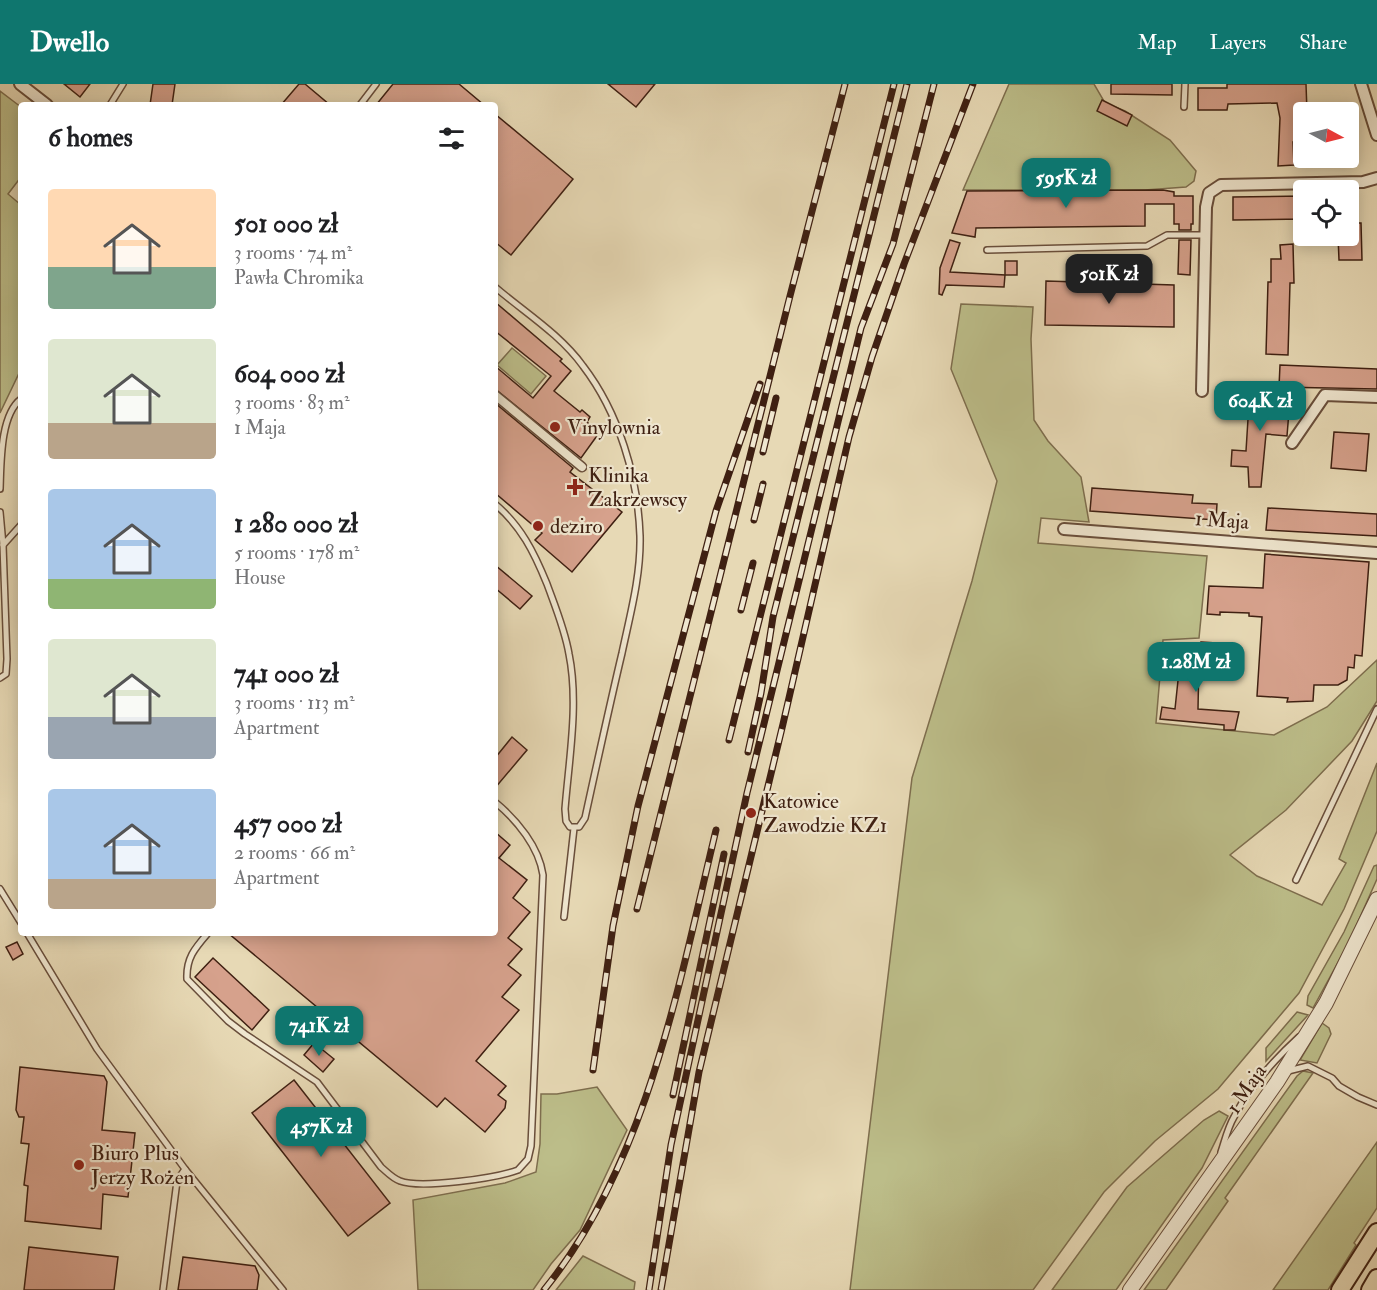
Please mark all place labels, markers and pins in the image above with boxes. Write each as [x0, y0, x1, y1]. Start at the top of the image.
pin: 595K zł [1011, 158, 1121, 209]
pin: 501K zł [1054, 254, 1164, 305]
pin: 604K zł [1205, 381, 1315, 432]
place label: Vinylownia [567, 414, 661, 441]
marker: Vinylownia [548, 420, 562, 434]
place label: Klinika Zakrzewscy [588, 462, 688, 513]
marker: Klinika Zakrzewscy [566, 478, 584, 496]
place label: deziro [550, 513, 603, 540]
marker: deziro [531, 519, 545, 533]
pin: 1.28M zł [1134, 642, 1258, 693]
place label: Katowice Zawodzie KZ1 [763, 788, 887, 839]
marker: Katowice Zawodzie KZ1 [744, 806, 758, 820]
pin: 741K zł [264, 1006, 374, 1057]
pin: 457K zł [266, 1107, 376, 1158]
place label: Biuro Plus Jerzy Rożen [90, 1140, 194, 1191]
marker: Biuro Plus Jerzy Rożen [72, 1158, 86, 1172]

